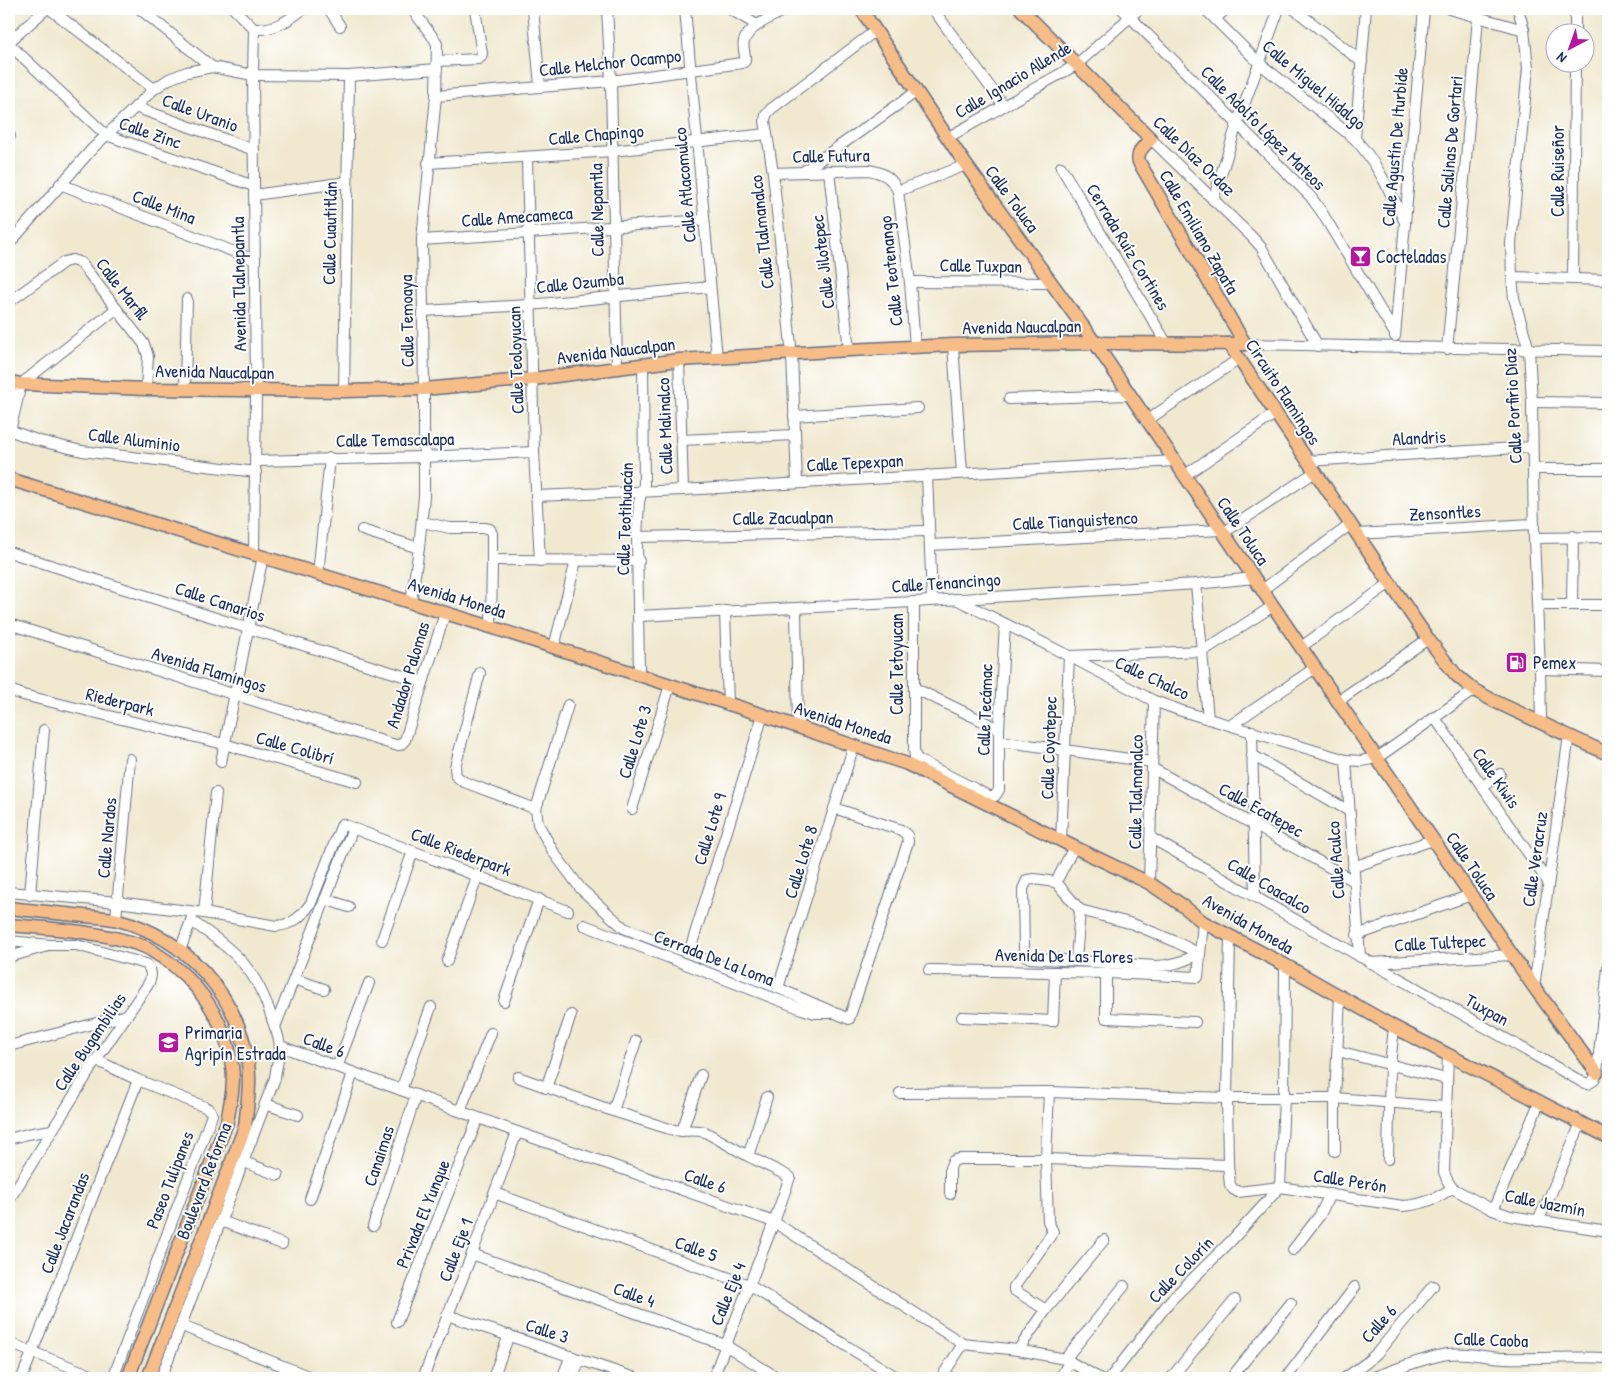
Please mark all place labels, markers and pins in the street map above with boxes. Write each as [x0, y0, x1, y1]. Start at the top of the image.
place label: Cocteladas [1376, 244, 1446, 269]
bar icon: Cocteladas [1348, 245, 1372, 269]
place label: Pemex [1533, 650, 1576, 675]
fuel station icon: Pemex [1505, 651, 1529, 675]
place label: Primaria Agripín Estrada [185, 1020, 286, 1066]
school or university icon: Primaria Agripín Estrada [157, 1031, 181, 1055]

